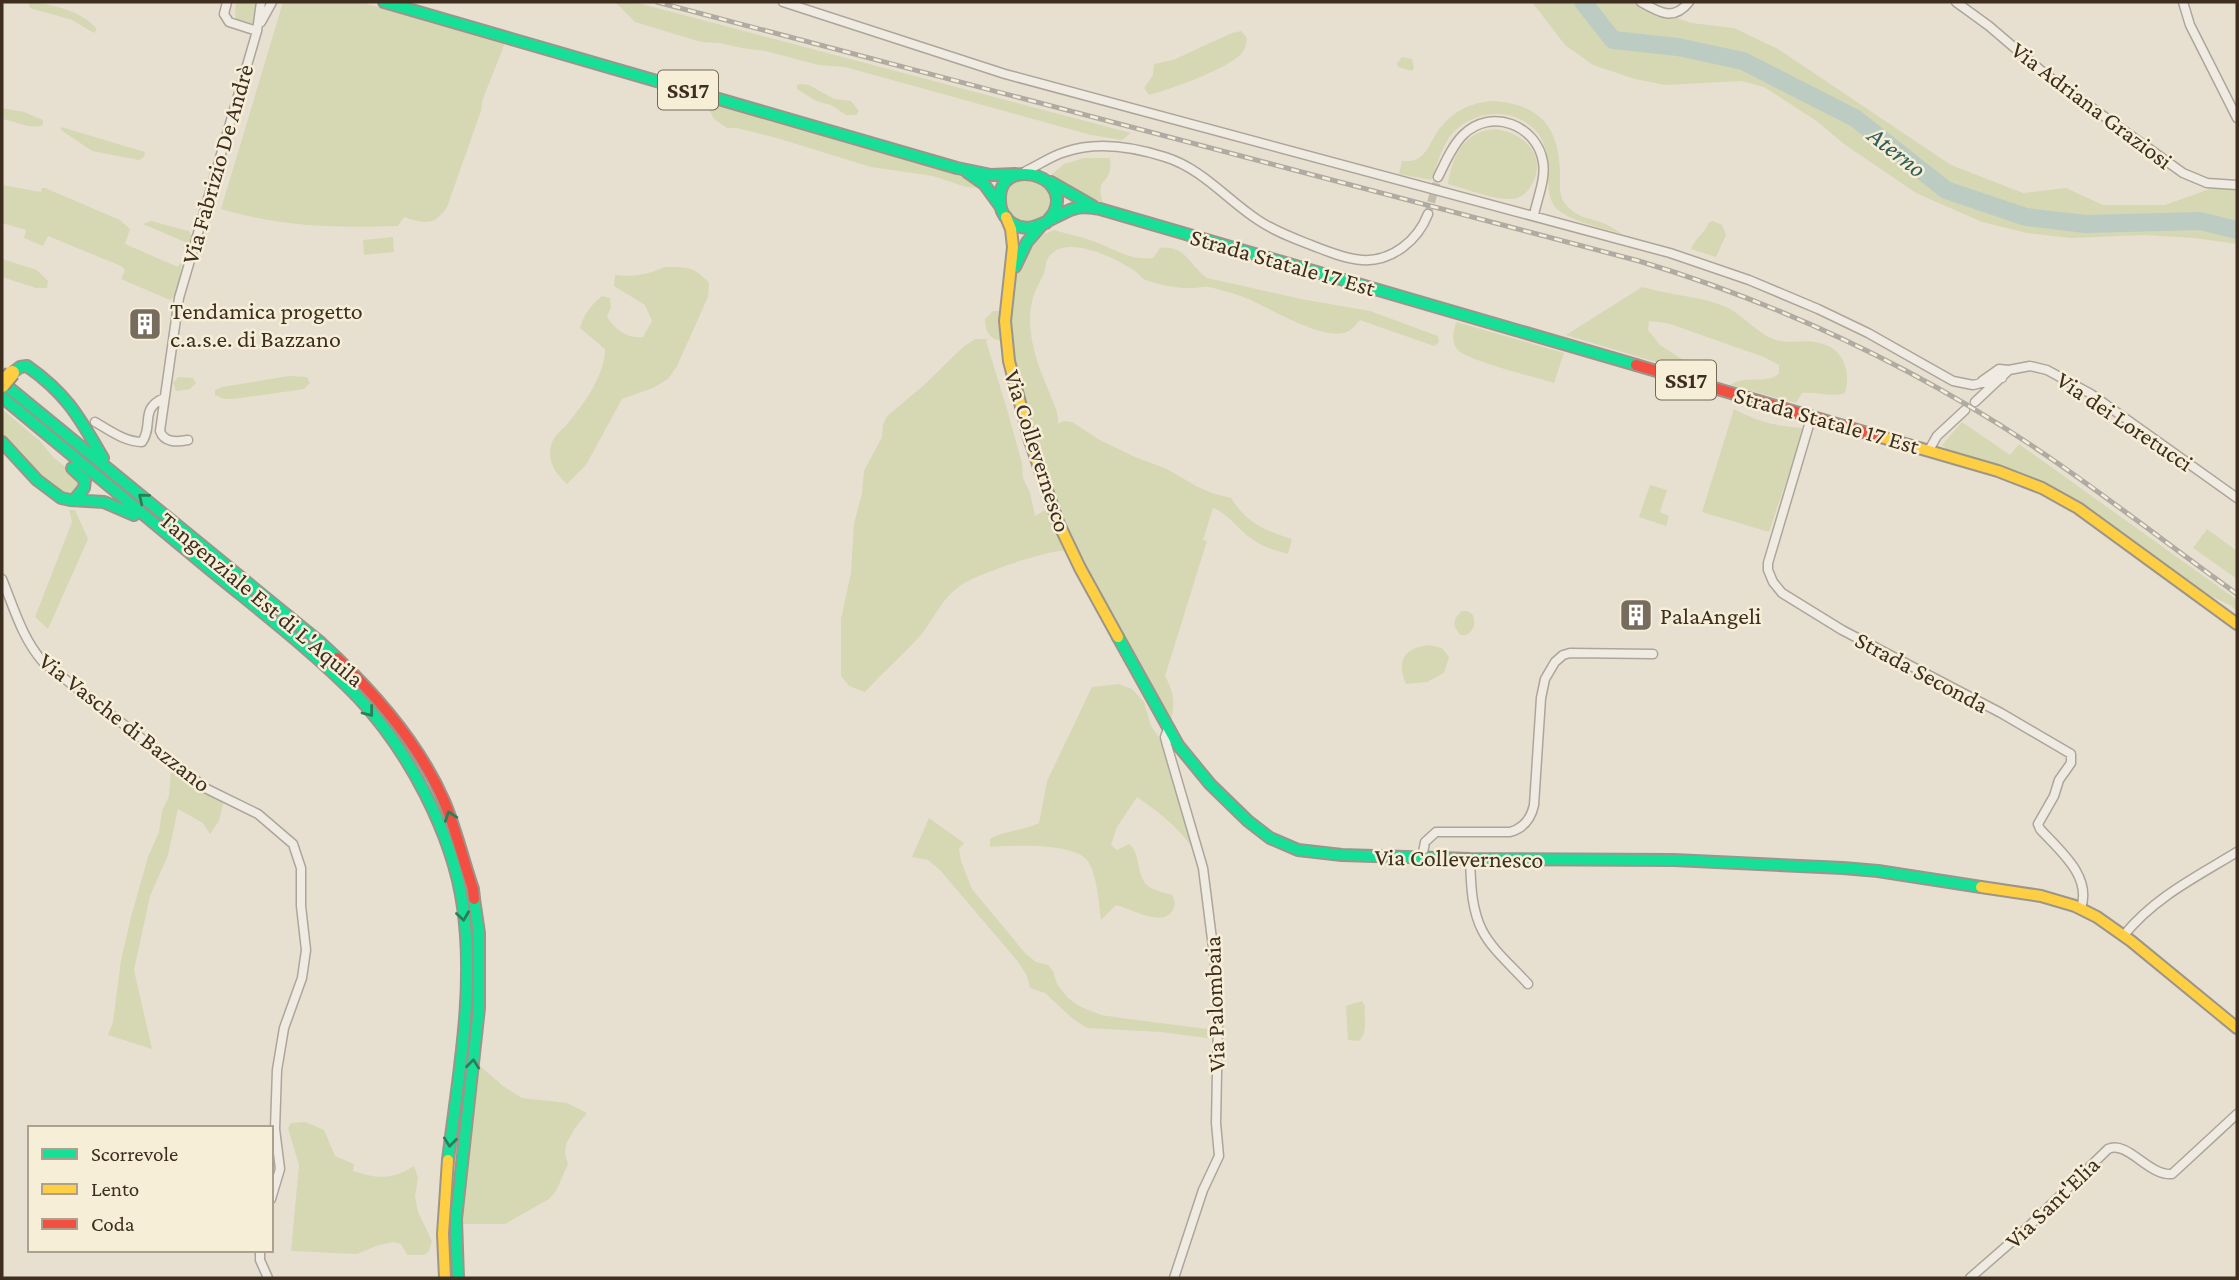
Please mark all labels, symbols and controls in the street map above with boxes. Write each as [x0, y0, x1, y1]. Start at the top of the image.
street label: Via Adriana Graziosi [2006, 36, 2178, 174]
street label: Via Fabrizio De Andrè [176, 61, 258, 267]
road number: SS17 [658, 71, 718, 110]
water label: Aterno [1861, 119, 1932, 184]
street label: Strada Statale 17 Est [1187, 223, 1380, 302]
place label: Tendamica progetto c.a.s.e. di Bazzano [170, 297, 363, 352]
building icon: Tendamica progetto c.a.s.e. di Bazzano [126, 305, 164, 343]
road number: SS17 [1656, 360, 1716, 400]
street label: Via dei Loretucci [2052, 366, 2198, 476]
street label: Via Collevernesco [999, 367, 1077, 535]
street label: Strada Statale 17 Est [1731, 381, 1924, 460]
one-way arrow [138, 494, 151, 506]
street label: Tangenziale Est di L'Aquila [154, 506, 370, 692]
building icon: PalaAngeli [1617, 596, 1655, 634]
place label: PalaAngeli [1660, 602, 1761, 629]
street label: Strada Seconda [1851, 626, 1993, 718]
street label: Via Vasche di Bazzano [34, 647, 216, 797]
one-way arrow [361, 704, 374, 717]
one-way arrow [444, 811, 458, 823]
street label: Via Collevernesco [1374, 843, 1544, 873]
one-way arrow [456, 910, 471, 922]
street label: Via Palombaia [1198, 935, 1230, 1073]
one-way arrow [465, 1058, 480, 1069]
legend [28, 1126, 273, 1252]
one-way arrow [443, 1136, 458, 1148]
text: Scorrevole [91, 1142, 178, 1166]
street label: Via Sant'Elia [1999, 1150, 2105, 1254]
text: Lento [91, 1177, 139, 1201]
text: Coda [91, 1212, 135, 1236]

